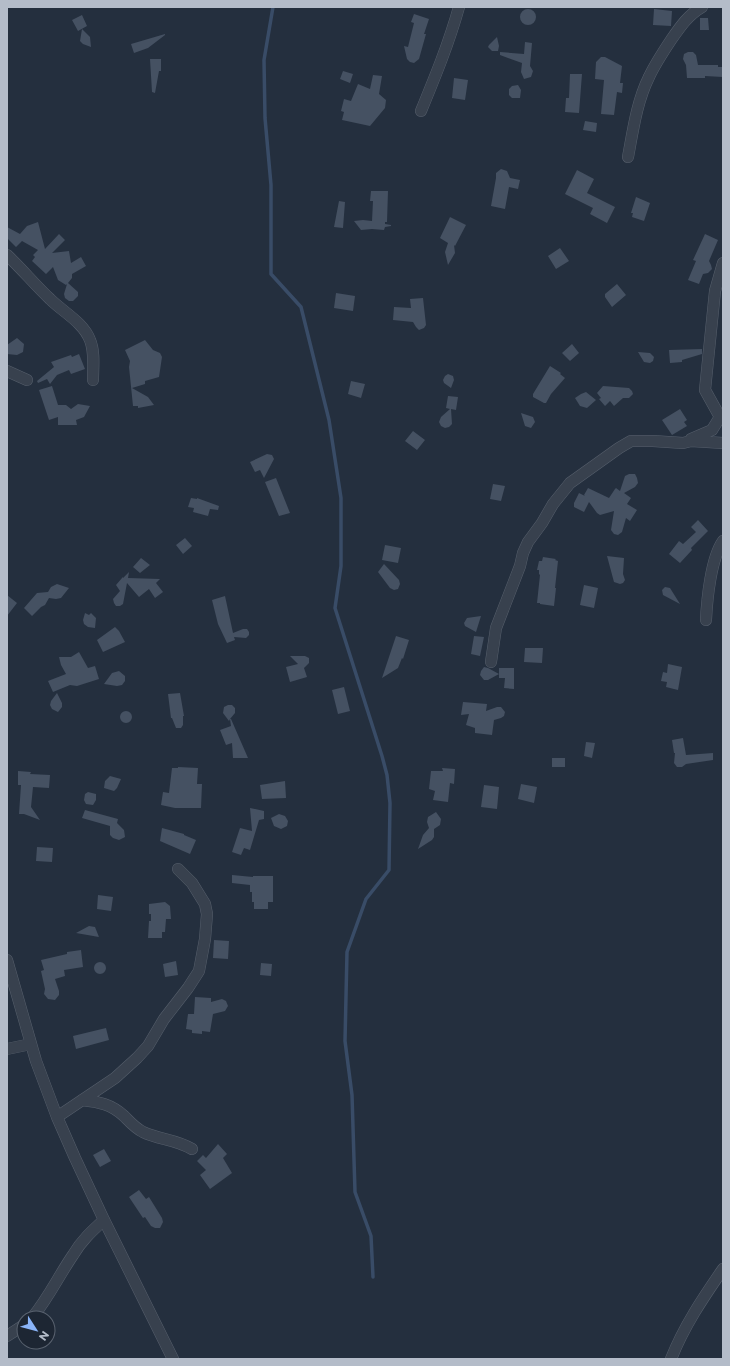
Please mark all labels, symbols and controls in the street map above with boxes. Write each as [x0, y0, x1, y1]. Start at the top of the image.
north arrow [16, 1310, 56, 1350]
text: N [36, 1328, 52, 1344]

